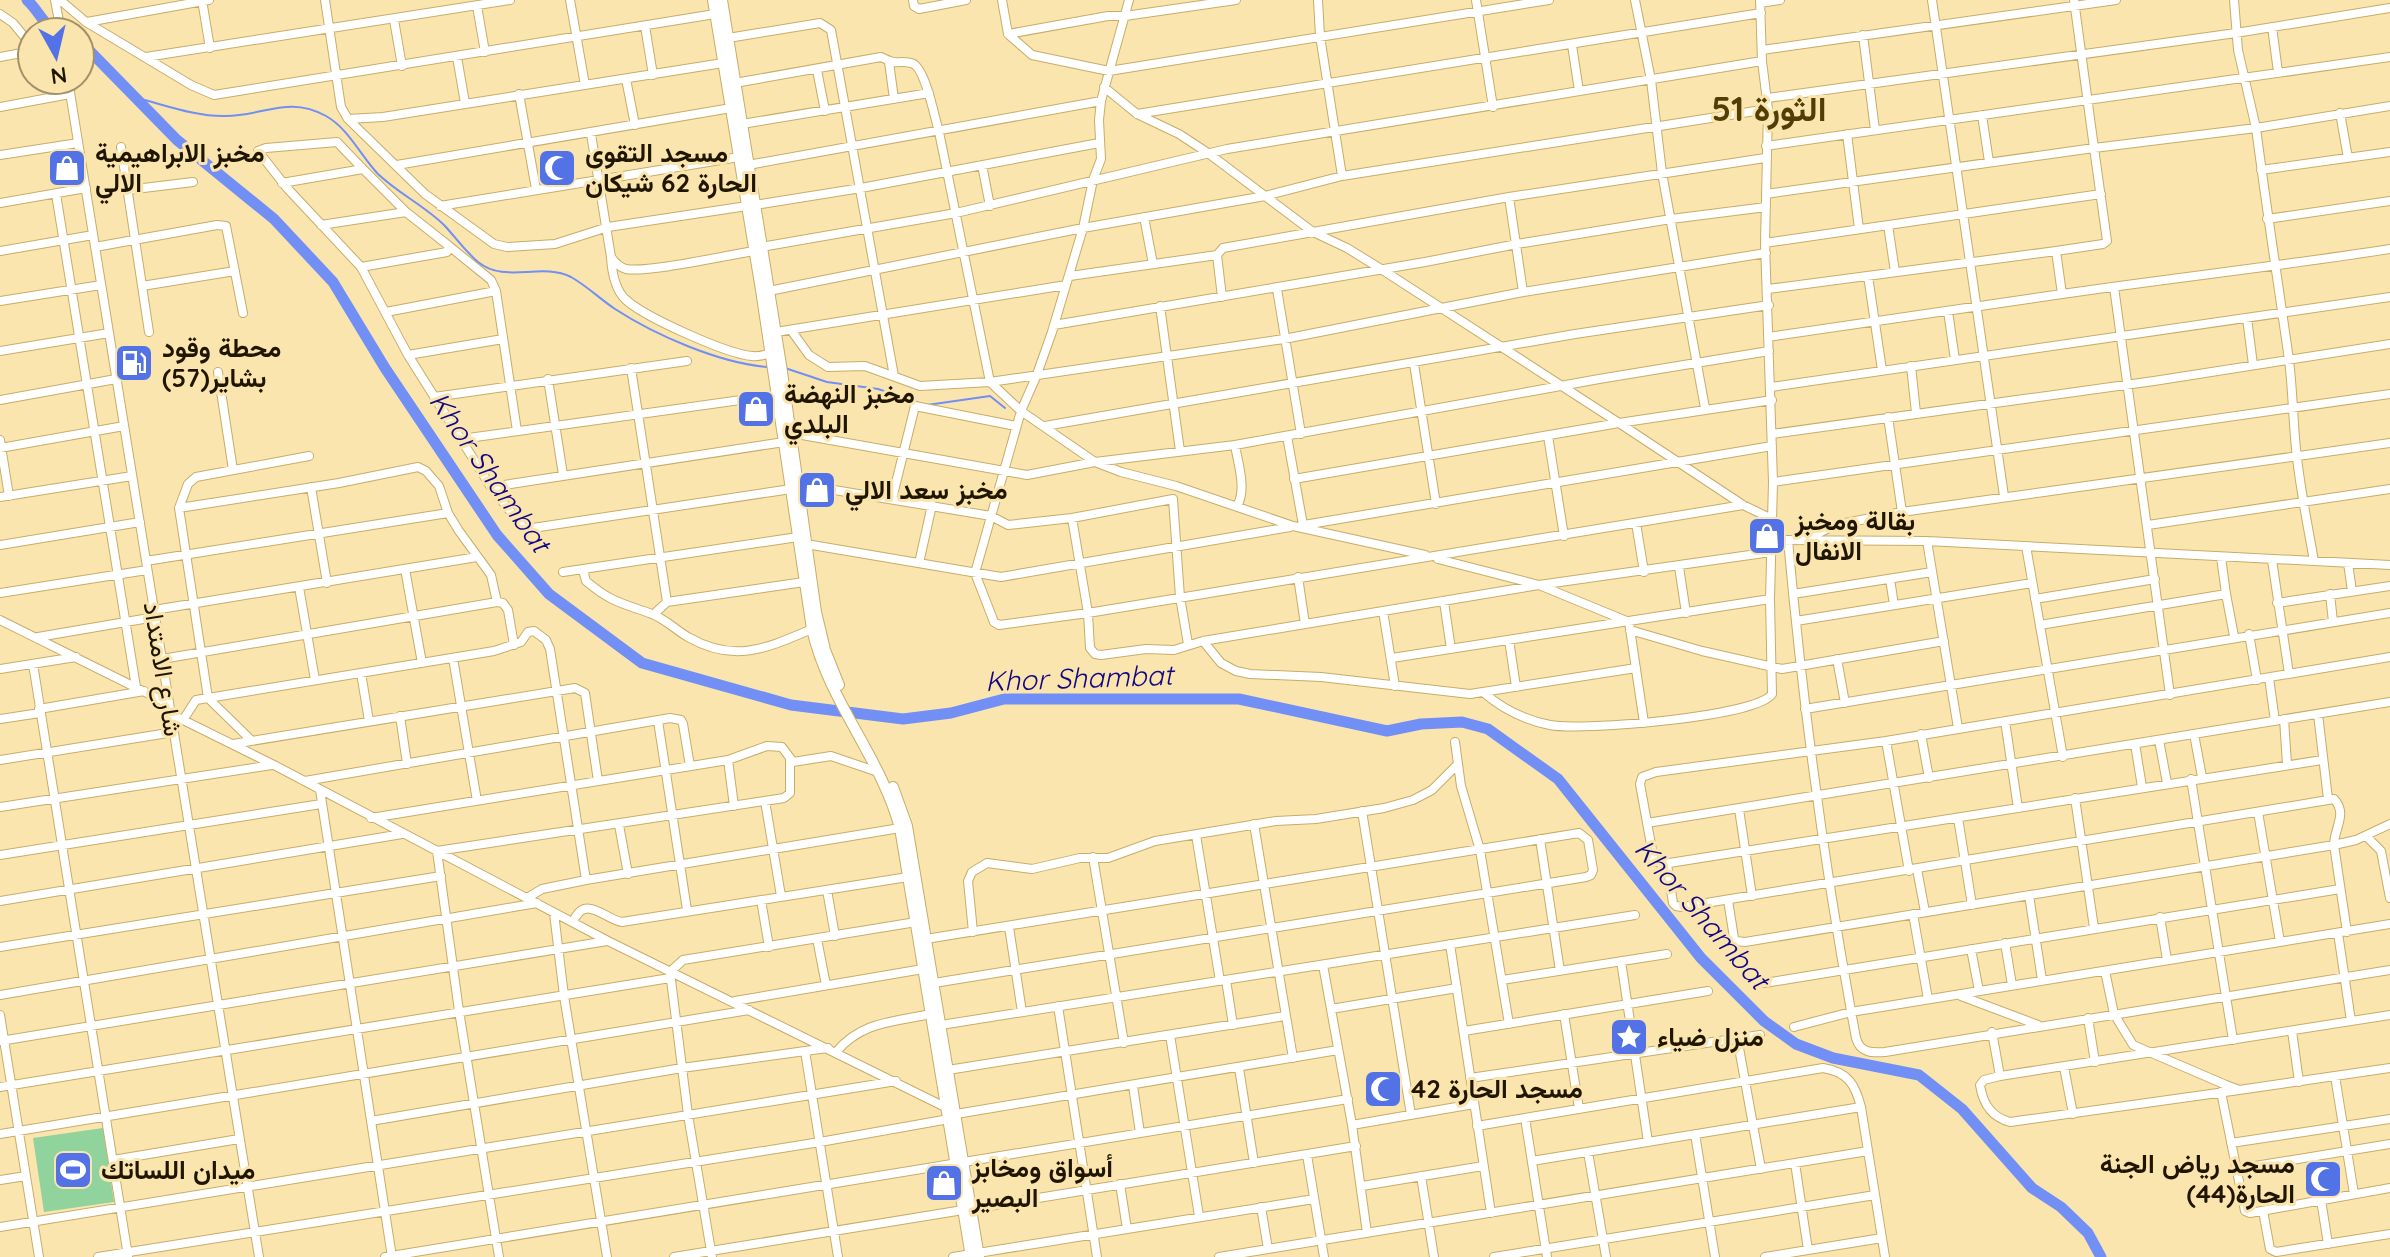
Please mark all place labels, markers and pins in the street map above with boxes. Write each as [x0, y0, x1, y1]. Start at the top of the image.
place label: مخبز الابراهيمية الالي [95, 136, 265, 205]
place label: مسجد التقوى الحارة 62 شيكان [585, 136, 757, 199]
shop icon: مخبز الابراهيمية الالي [46, 147, 88, 189]
mosque icon: مسجد التقوى الحارة 62 شيكان [536, 147, 578, 189]
place label: محطة وقود بشاير(57) [162, 331, 281, 394]
fuel station icon: محطة وقود بشاير(57) [113, 342, 155, 384]
place label: مخبز النهضة البلدي [784, 377, 915, 446]
shop icon: مخبز النهضة البلدي [735, 388, 777, 430]
shop icon: مخبز سعد الالي [796, 469, 838, 511]
place label: مخبز سعد الالي [845, 473, 1008, 512]
place label: بقالة ومخبز الانفال [1794, 504, 1915, 567]
shop icon: بقالة ومخبز الانفال [1746, 515, 1788, 557]
place icon: منزل ضياء [1608, 1016, 1650, 1058]
place label: منزل ضياء [1657, 1020, 1764, 1053]
mosque icon: مسجد الحارة 42 [1362, 1068, 1404, 1110]
place label: مسجد الحارة 42 [1411, 1072, 1583, 1105]
place label: مسجد رياض الجنة الحارة(44) [2100, 1147, 2295, 1210]
sports icon: ميدان اللساتك [52, 1149, 94, 1191]
place label: أسواق ومخابز البصير [971, 1151, 1113, 1214]
place label: ميدان اللساتك [101, 1153, 255, 1186]
mosque icon: مسجد رياض الجنة الحارة(44) [2302, 1158, 2344, 1200]
shop icon: أسواق ومخابز البصير [923, 1162, 965, 1204]

